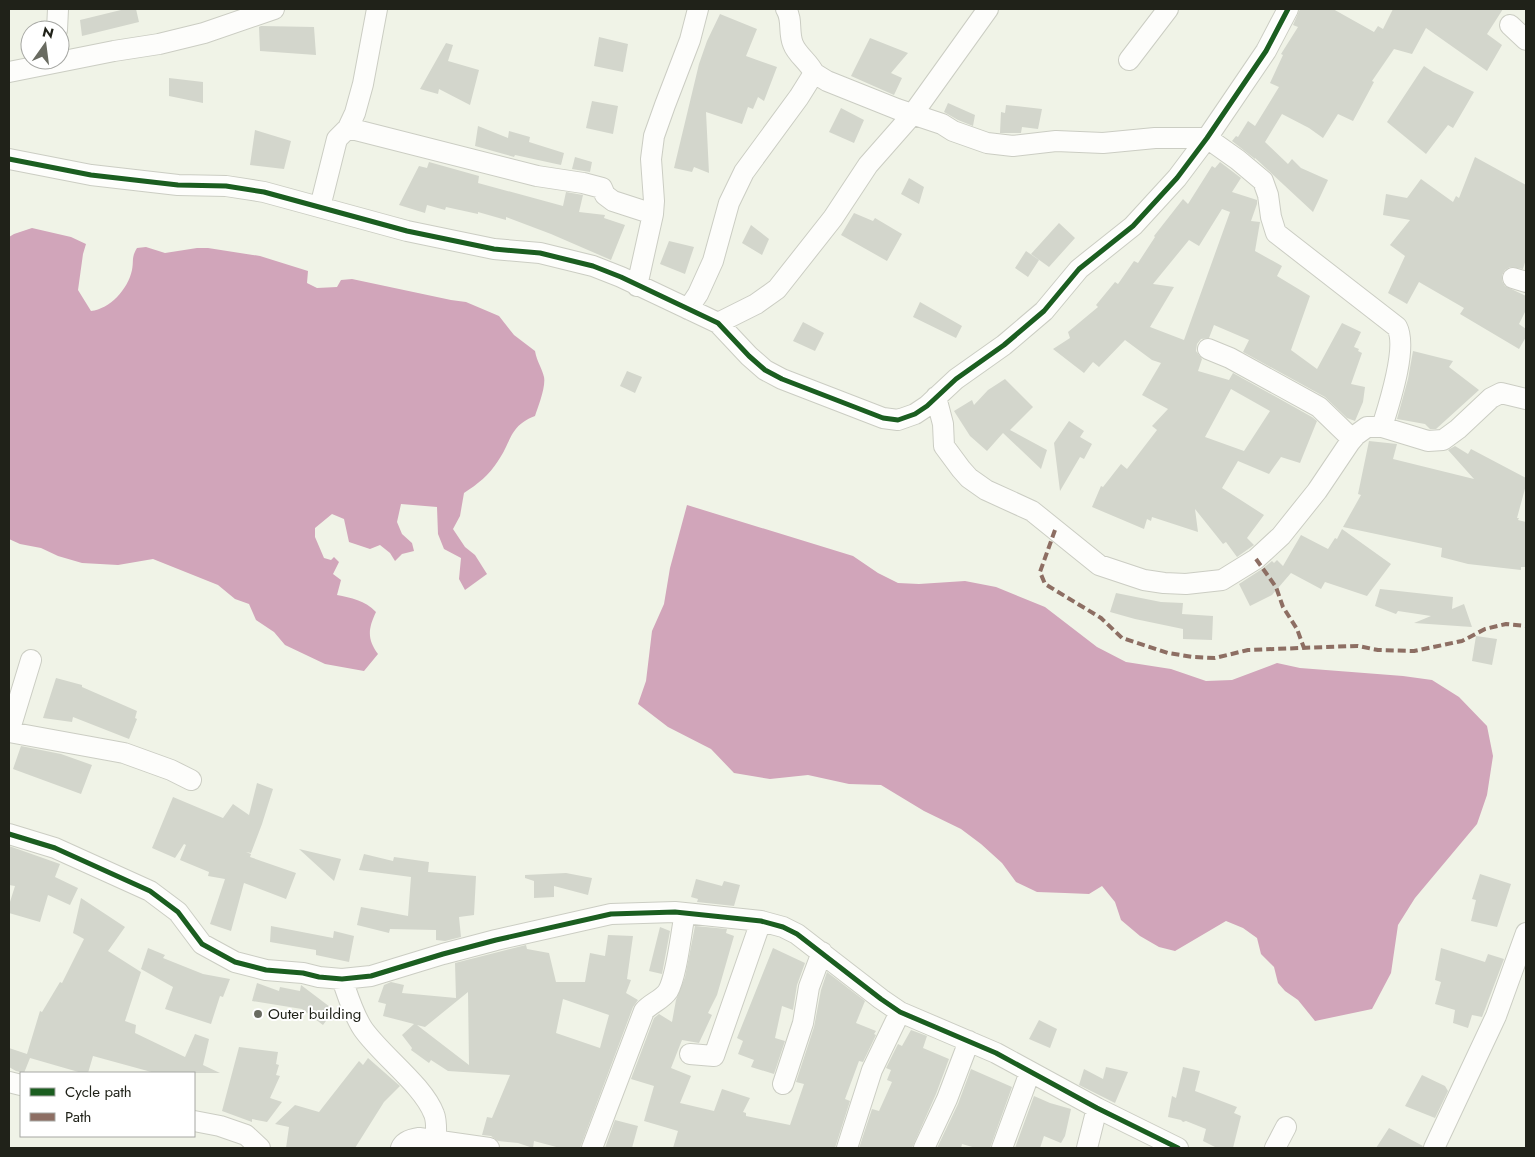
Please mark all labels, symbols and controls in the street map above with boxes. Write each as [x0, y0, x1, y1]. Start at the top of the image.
north arrow [20, 20, 70, 70]
text: N [40, 21, 56, 43]
place label: Outer building [268, 1003, 361, 1025]
marker: Outer building [252, 1008, 264, 1020]
legend [20, 1072, 195, 1137]
text: Cycle path [65, 1081, 132, 1103]
text: Path [65, 1106, 91, 1128]

